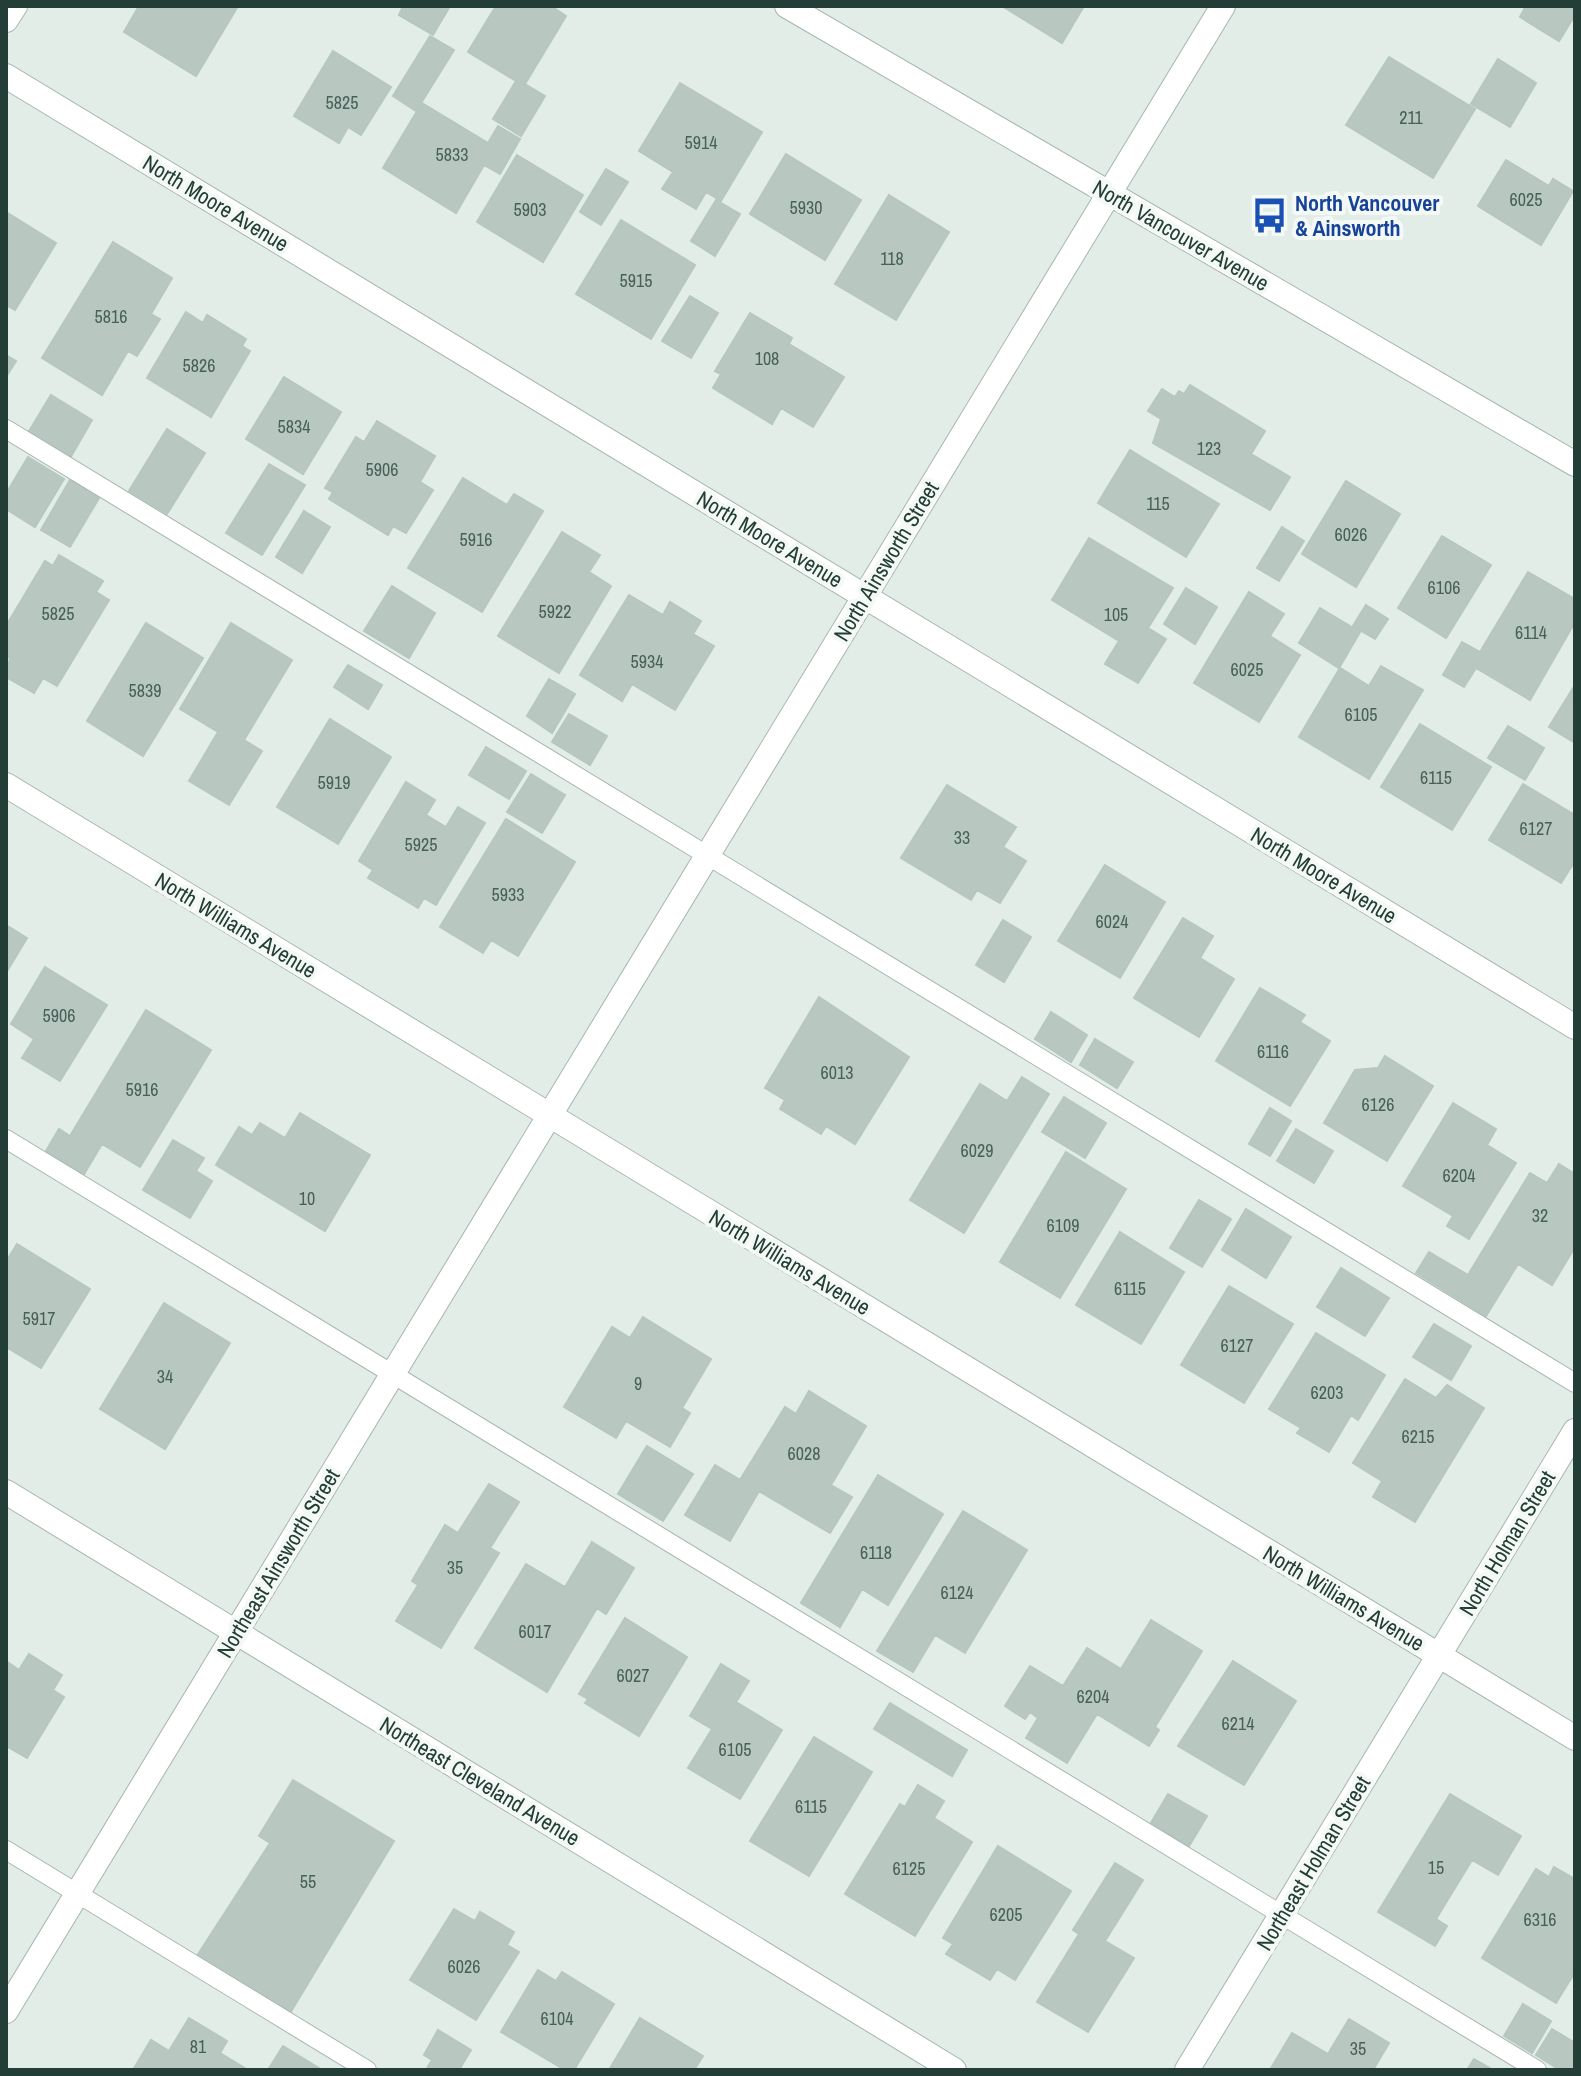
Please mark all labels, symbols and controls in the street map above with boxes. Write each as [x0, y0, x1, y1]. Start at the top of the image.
house number: 5825 [326, 90, 358, 115]
house number: 211 [1399, 105, 1424, 130]
house number: 5914 [685, 130, 717, 155]
house number: 5833 [436, 142, 468, 167]
street label: North Moore Avenue [137, 148, 295, 258]
street label: North Vancouver Avenue [1087, 172, 1275, 298]
house number: 6025 [1510, 187, 1542, 212]
place label: North Vancouver & Ainsworth [1295, 188, 1439, 243]
house number: 5930 [790, 195, 822, 220]
house number: 5903 [514, 197, 546, 222]
bus stop icon: North Vancouver & Ainsworth [1250, 197, 1288, 235]
house number: 118 [880, 246, 904, 271]
house number: 5915 [620, 268, 652, 293]
house number: 5816 [95, 304, 127, 329]
house number: 108 [755, 346, 779, 371]
house number: 5826 [183, 353, 215, 378]
house number: 5834 [278, 414, 310, 439]
house number: 123 [1197, 436, 1221, 461]
house number: 5906 [366, 457, 398, 482]
street label: North Ainsworth Street [826, 475, 946, 647]
street label: North Moore Avenue [691, 484, 849, 594]
house number: 115 [1146, 491, 1170, 516]
house number: 6026 [1335, 522, 1367, 547]
house number: 5916 [460, 527, 492, 552]
house number: 6106 [1428, 575, 1460, 600]
house number: 5922 [539, 599, 571, 624]
house number: 5825 [42, 601, 74, 626]
house number: 105 [1104, 602, 1128, 627]
house number: 6114 [1515, 620, 1547, 645]
house number: 5934 [631, 649, 663, 674]
house number: 6025 [1231, 657, 1263, 682]
house number: 5839 [129, 678, 161, 703]
house number: 6105 [1345, 702, 1377, 727]
house number: 6115 [1420, 765, 1452, 790]
house number: 5919 [318, 770, 350, 795]
house number: 6127 [1520, 816, 1552, 841]
street label: North Moore Avenue [1245, 820, 1403, 930]
house number: 33 [954, 825, 970, 850]
house number: 5925 [405, 832, 437, 857]
street label: North Williams Avenue [150, 865, 322, 985]
house number: 5933 [492, 882, 524, 907]
house number: 6024 [1096, 909, 1128, 934]
house number: 5906 [43, 1003, 75, 1028]
house number: 6116 [1257, 1039, 1289, 1064]
house number: 6013 [821, 1060, 853, 1085]
house number: 5916 [126, 1077, 158, 1102]
house number: 6126 [1362, 1092, 1394, 1117]
house number: 6029 [961, 1138, 993, 1163]
house number: 6204 [1443, 1163, 1475, 1188]
house number: 10 [299, 1186, 315, 1211]
street label: North Williams Avenue [704, 1202, 876, 1322]
house number: 32 [1532, 1203, 1548, 1228]
house number: 6109 [1047, 1213, 1079, 1238]
house number: 6115 [1114, 1276, 1146, 1301]
house number: 5917 [23, 1306, 55, 1331]
house number: 6127 [1221, 1333, 1253, 1358]
house number: 34 [157, 1364, 173, 1389]
house number: 9 [634, 1371, 642, 1396]
house number: 6203 [1311, 1380, 1343, 1405]
house number: 6215 [1402, 1424, 1434, 1449]
house number: 6028 [788, 1441, 820, 1466]
street label: Northeast Ainsworth Street [210, 1463, 346, 1663]
street label: North Holman Street [1452, 1465, 1562, 1621]
street label: North Williams Avenue [1258, 1538, 1430, 1658]
house number: 6118 [860, 1540, 892, 1565]
house number: 35 [447, 1555, 463, 1580]
house number: 6124 [941, 1580, 973, 1605]
house number: 6017 [519, 1619, 551, 1644]
house number: 6027 [617, 1663, 649, 1688]
house number: 6204 [1077, 1684, 1109, 1709]
street label: Northeast Cleveland Avenue [374, 1709, 586, 1853]
house number: 6214 [1222, 1711, 1254, 1736]
house number: 6105 [719, 1737, 751, 1762]
street label: Northeast Holman Street [1249, 1770, 1377, 1956]
house number: 6115 [795, 1794, 827, 1819]
house number: 15 [1428, 1855, 1444, 1880]
house number: 6125 [893, 1856, 925, 1881]
house number: 55 [300, 1869, 316, 1894]
house number: 6205 [990, 1902, 1022, 1927]
house number: 6316 [1524, 1907, 1556, 1932]
house number: 6026 [448, 1954, 480, 1979]
house number: 6104 [541, 2006, 573, 2031]
house number: 81 [190, 2034, 207, 2059]
house number: 35 [1350, 2036, 1366, 2061]

